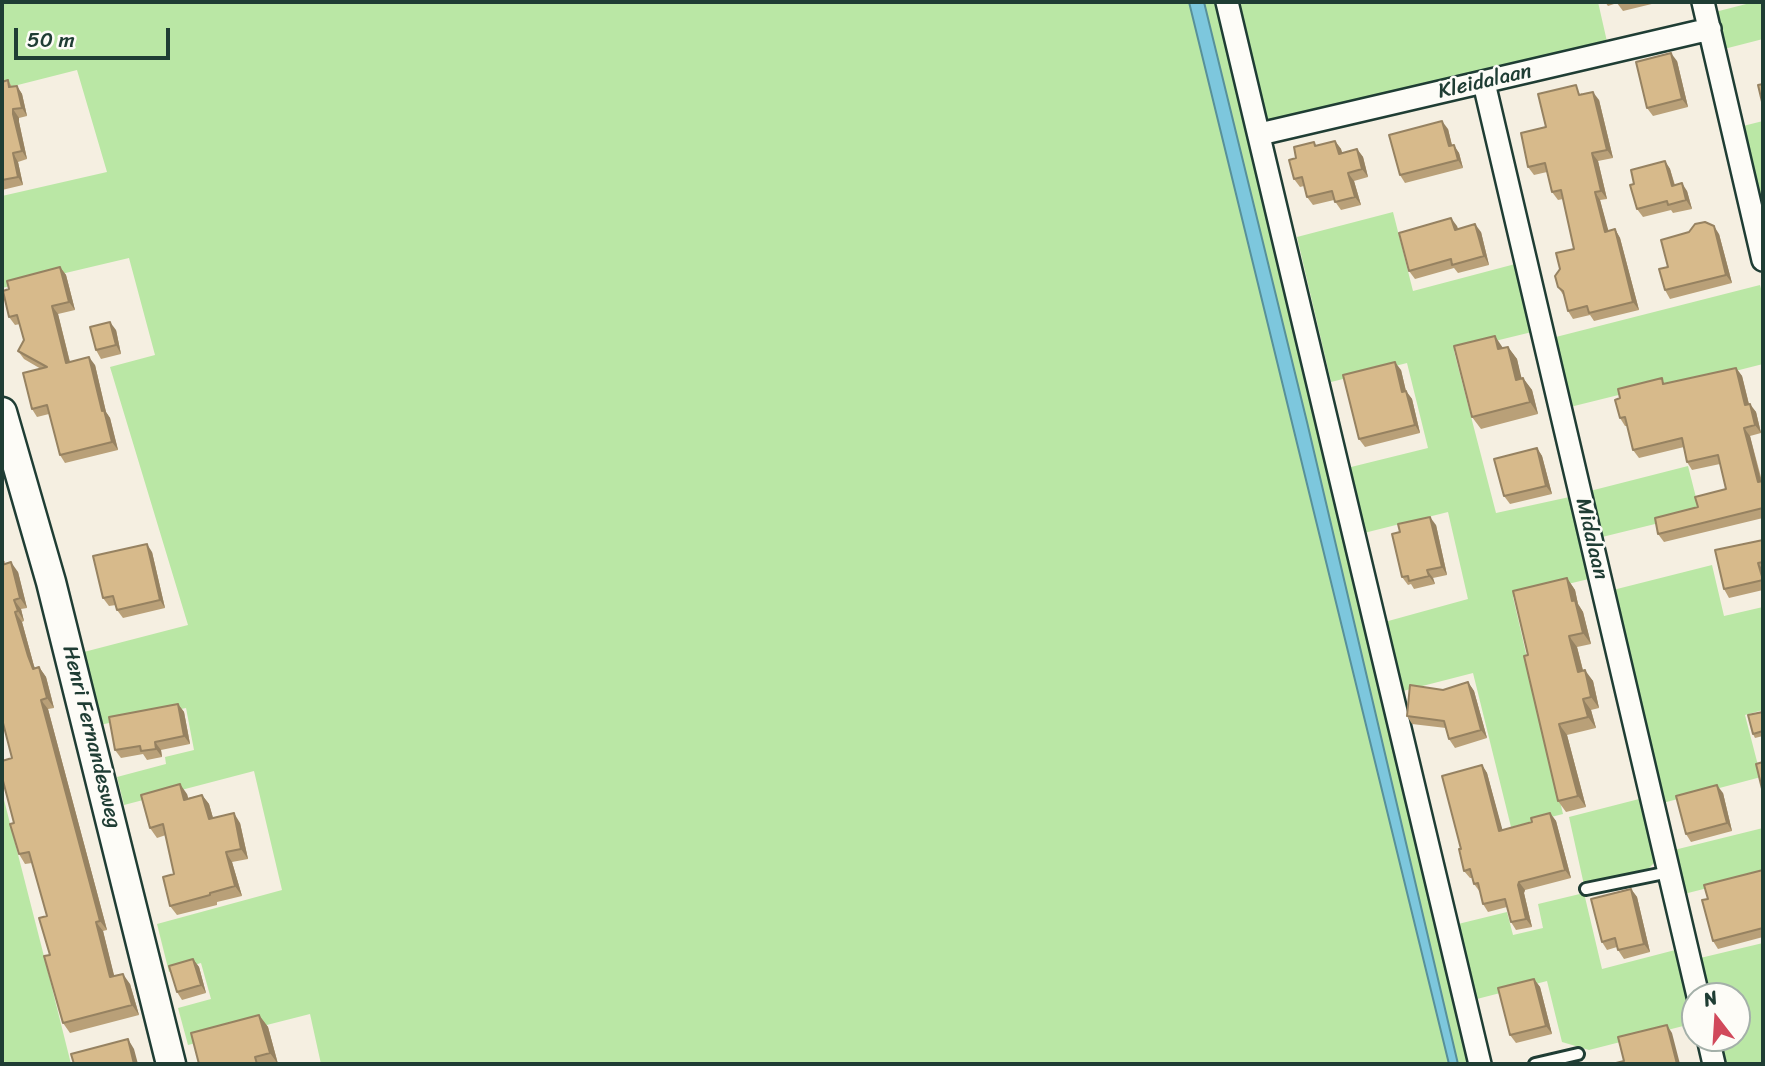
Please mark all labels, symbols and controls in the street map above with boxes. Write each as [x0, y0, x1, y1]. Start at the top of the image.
scale bar [18, 14, 173, 58]
text: 50 m [27, 21, 75, 59]
street label: Kleidalaan [1436, 59, 1534, 105]
street label: Midalaan [1569, 496, 1613, 582]
street label: Henri Fernandesweg [56, 643, 126, 831]
text: N [1699, 981, 1721, 1016]
north arrow [1681, 982, 1751, 1052]

